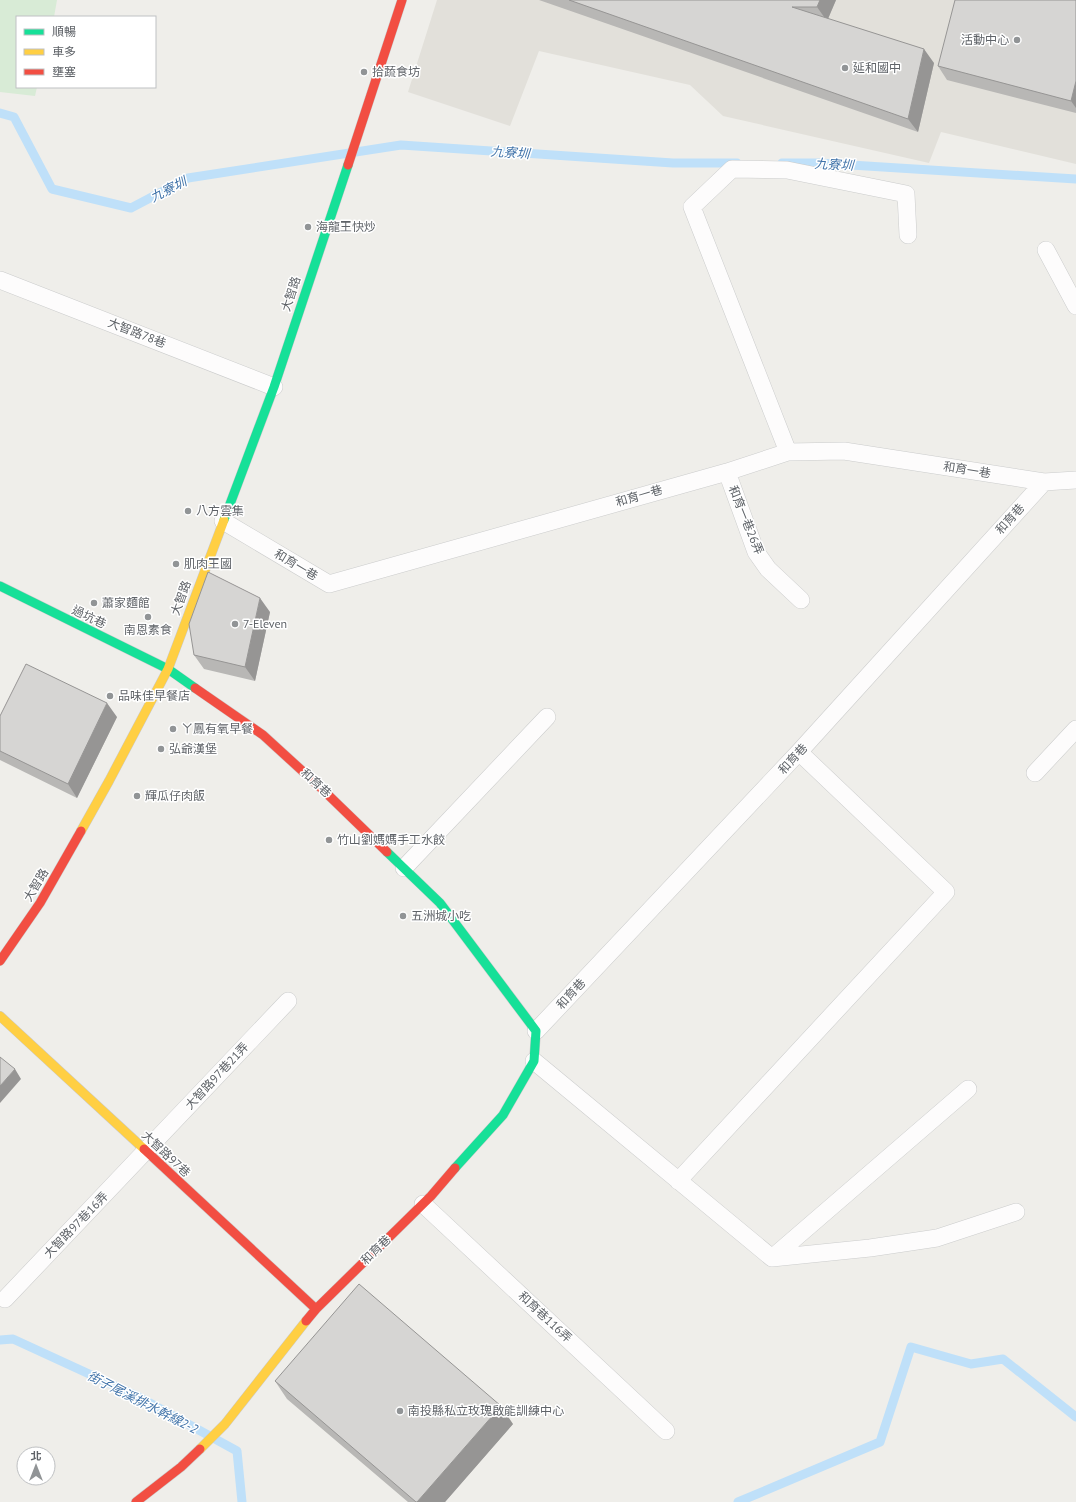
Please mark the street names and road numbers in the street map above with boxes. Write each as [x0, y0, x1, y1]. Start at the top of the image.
street label: 大智路 [278, 274, 303, 313]
street label: 大智路78巷 [106, 315, 168, 350]
street label: 和育一巷 [942, 458, 992, 481]
street label: 和育一巷 [614, 482, 664, 509]
street label: 和育一巷26弄 [726, 483, 767, 557]
street label: 和育巷 [992, 500, 1027, 537]
street label: 和育一巷 [272, 546, 321, 583]
street label: 大智路 [167, 578, 194, 617]
street label: 過坑巷 [70, 602, 109, 631]
street label: 和育巷 [775, 740, 810, 777]
street label: 和育巷 [298, 765, 335, 800]
street label: 大智路 [20, 865, 51, 904]
street label: 和育巷 [553, 975, 588, 1012]
street label: 大智路97巷21弄 [182, 1039, 252, 1112]
street label: 大智路97巷 [139, 1127, 194, 1180]
street label: 大智路97巷16弄 [40, 1188, 111, 1261]
street label: 和育巷 [357, 1232, 394, 1268]
street label: 和育巷116弄 [515, 1288, 575, 1345]

